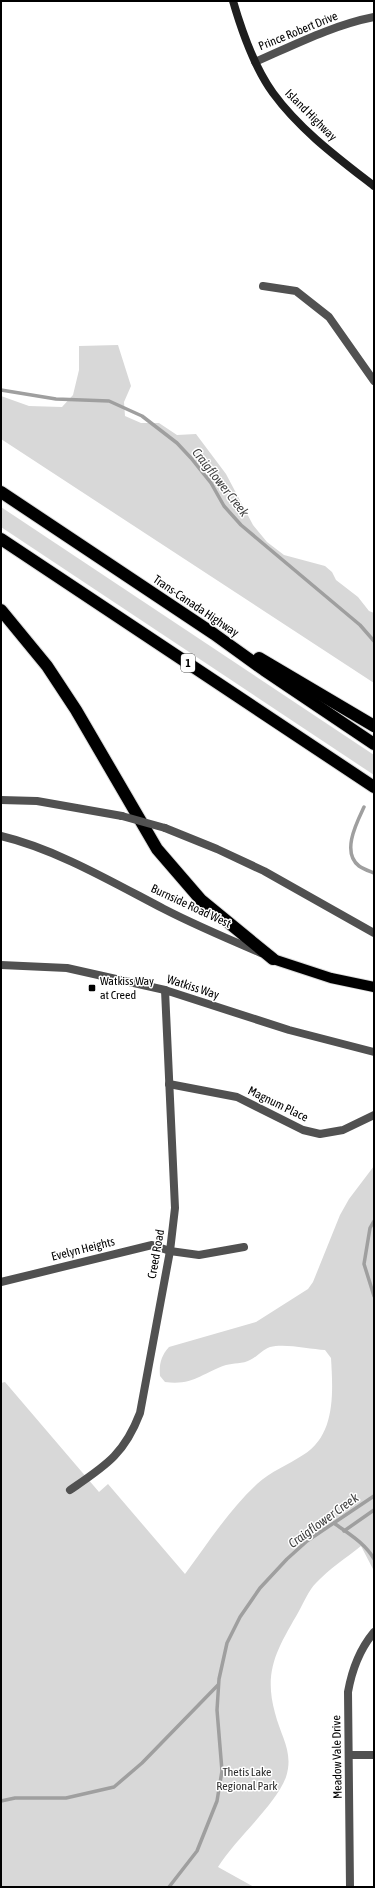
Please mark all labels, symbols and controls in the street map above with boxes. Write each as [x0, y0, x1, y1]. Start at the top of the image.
street label: Prince Robert Drive [256, 9, 340, 53]
street label: Island Highway [282, 86, 340, 144]
water label: Craigflower Creek [189, 445, 252, 520]
street label: Trans-Canada Highway [151, 572, 241, 640]
road number: 1 [181, 654, 195, 672]
street label: Burnside Road West [149, 881, 234, 931]
street label: Watkiss Way [165, 972, 221, 1002]
place label: Watkiss Way at Creed [100, 974, 154, 1002]
marker: Watkiss Way at Creed [87, 983, 97, 993]
street label: Magnum Place [246, 1083, 310, 1125]
street label: Creed Road [145, 1228, 167, 1280]
street label: Evelyn Heights [50, 1234, 116, 1264]
water label: Craigflower Creek [285, 1490, 361, 1551]
street label: Meadow Vale Drive [329, 1715, 345, 1799]
park label: Thetis Lake Regional Park [216, 1765, 278, 1793]

